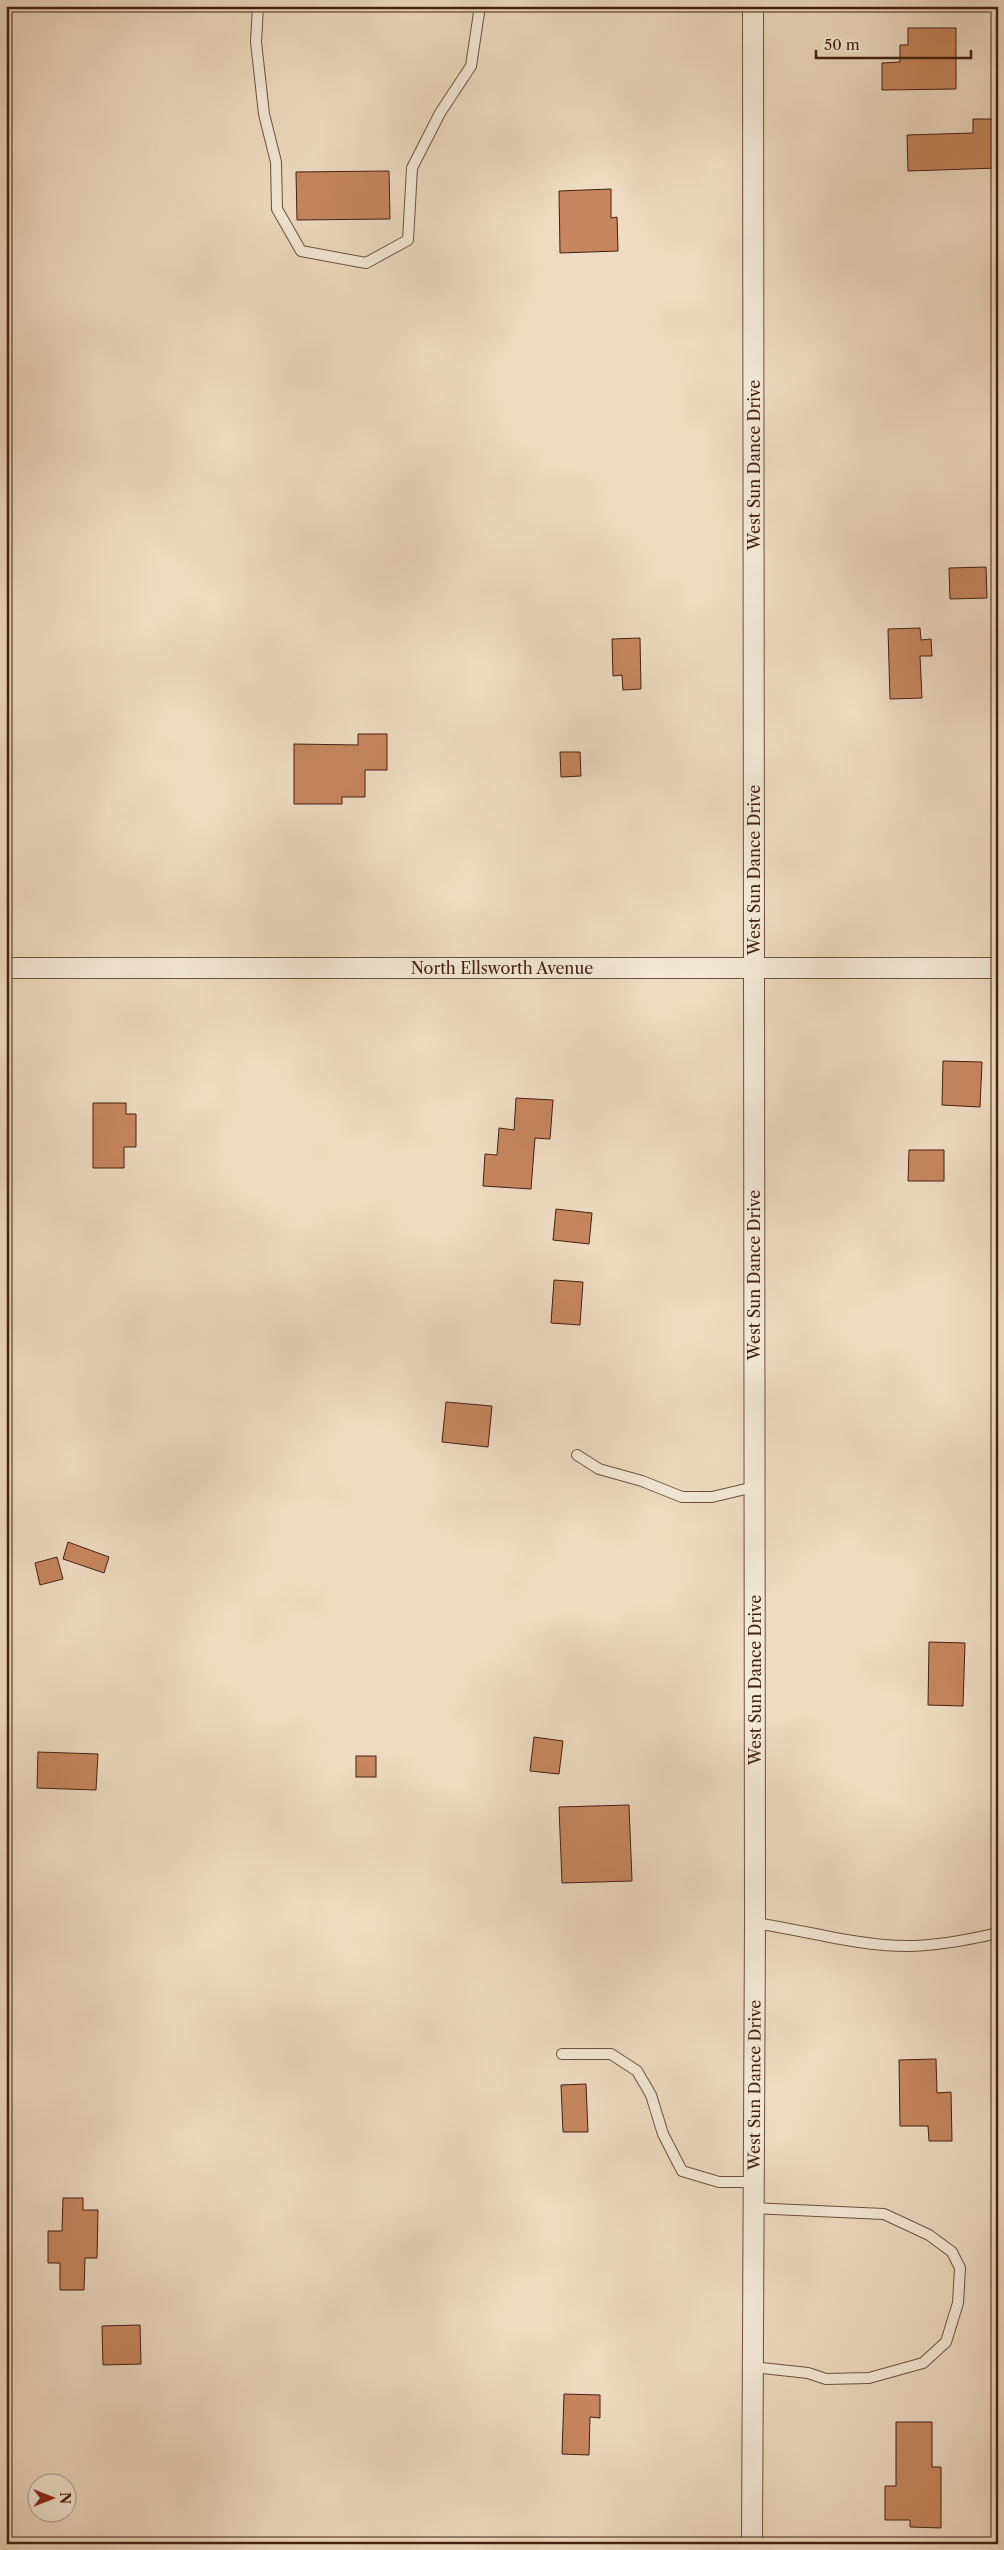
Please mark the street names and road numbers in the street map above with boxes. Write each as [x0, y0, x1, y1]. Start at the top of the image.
street label: West Sun Dance Drive [744, 380, 764, 551]
street label: West Sun Dance Drive [744, 785, 764, 956]
street label: North Ellsworth Avenue [411, 958, 593, 978]
street label: West Sun Dance Drive [744, 1190, 764, 1361]
street label: West Sun Dance Drive [745, 1595, 765, 1766]
street label: West Sun Dance Drive [744, 2000, 765, 2171]

